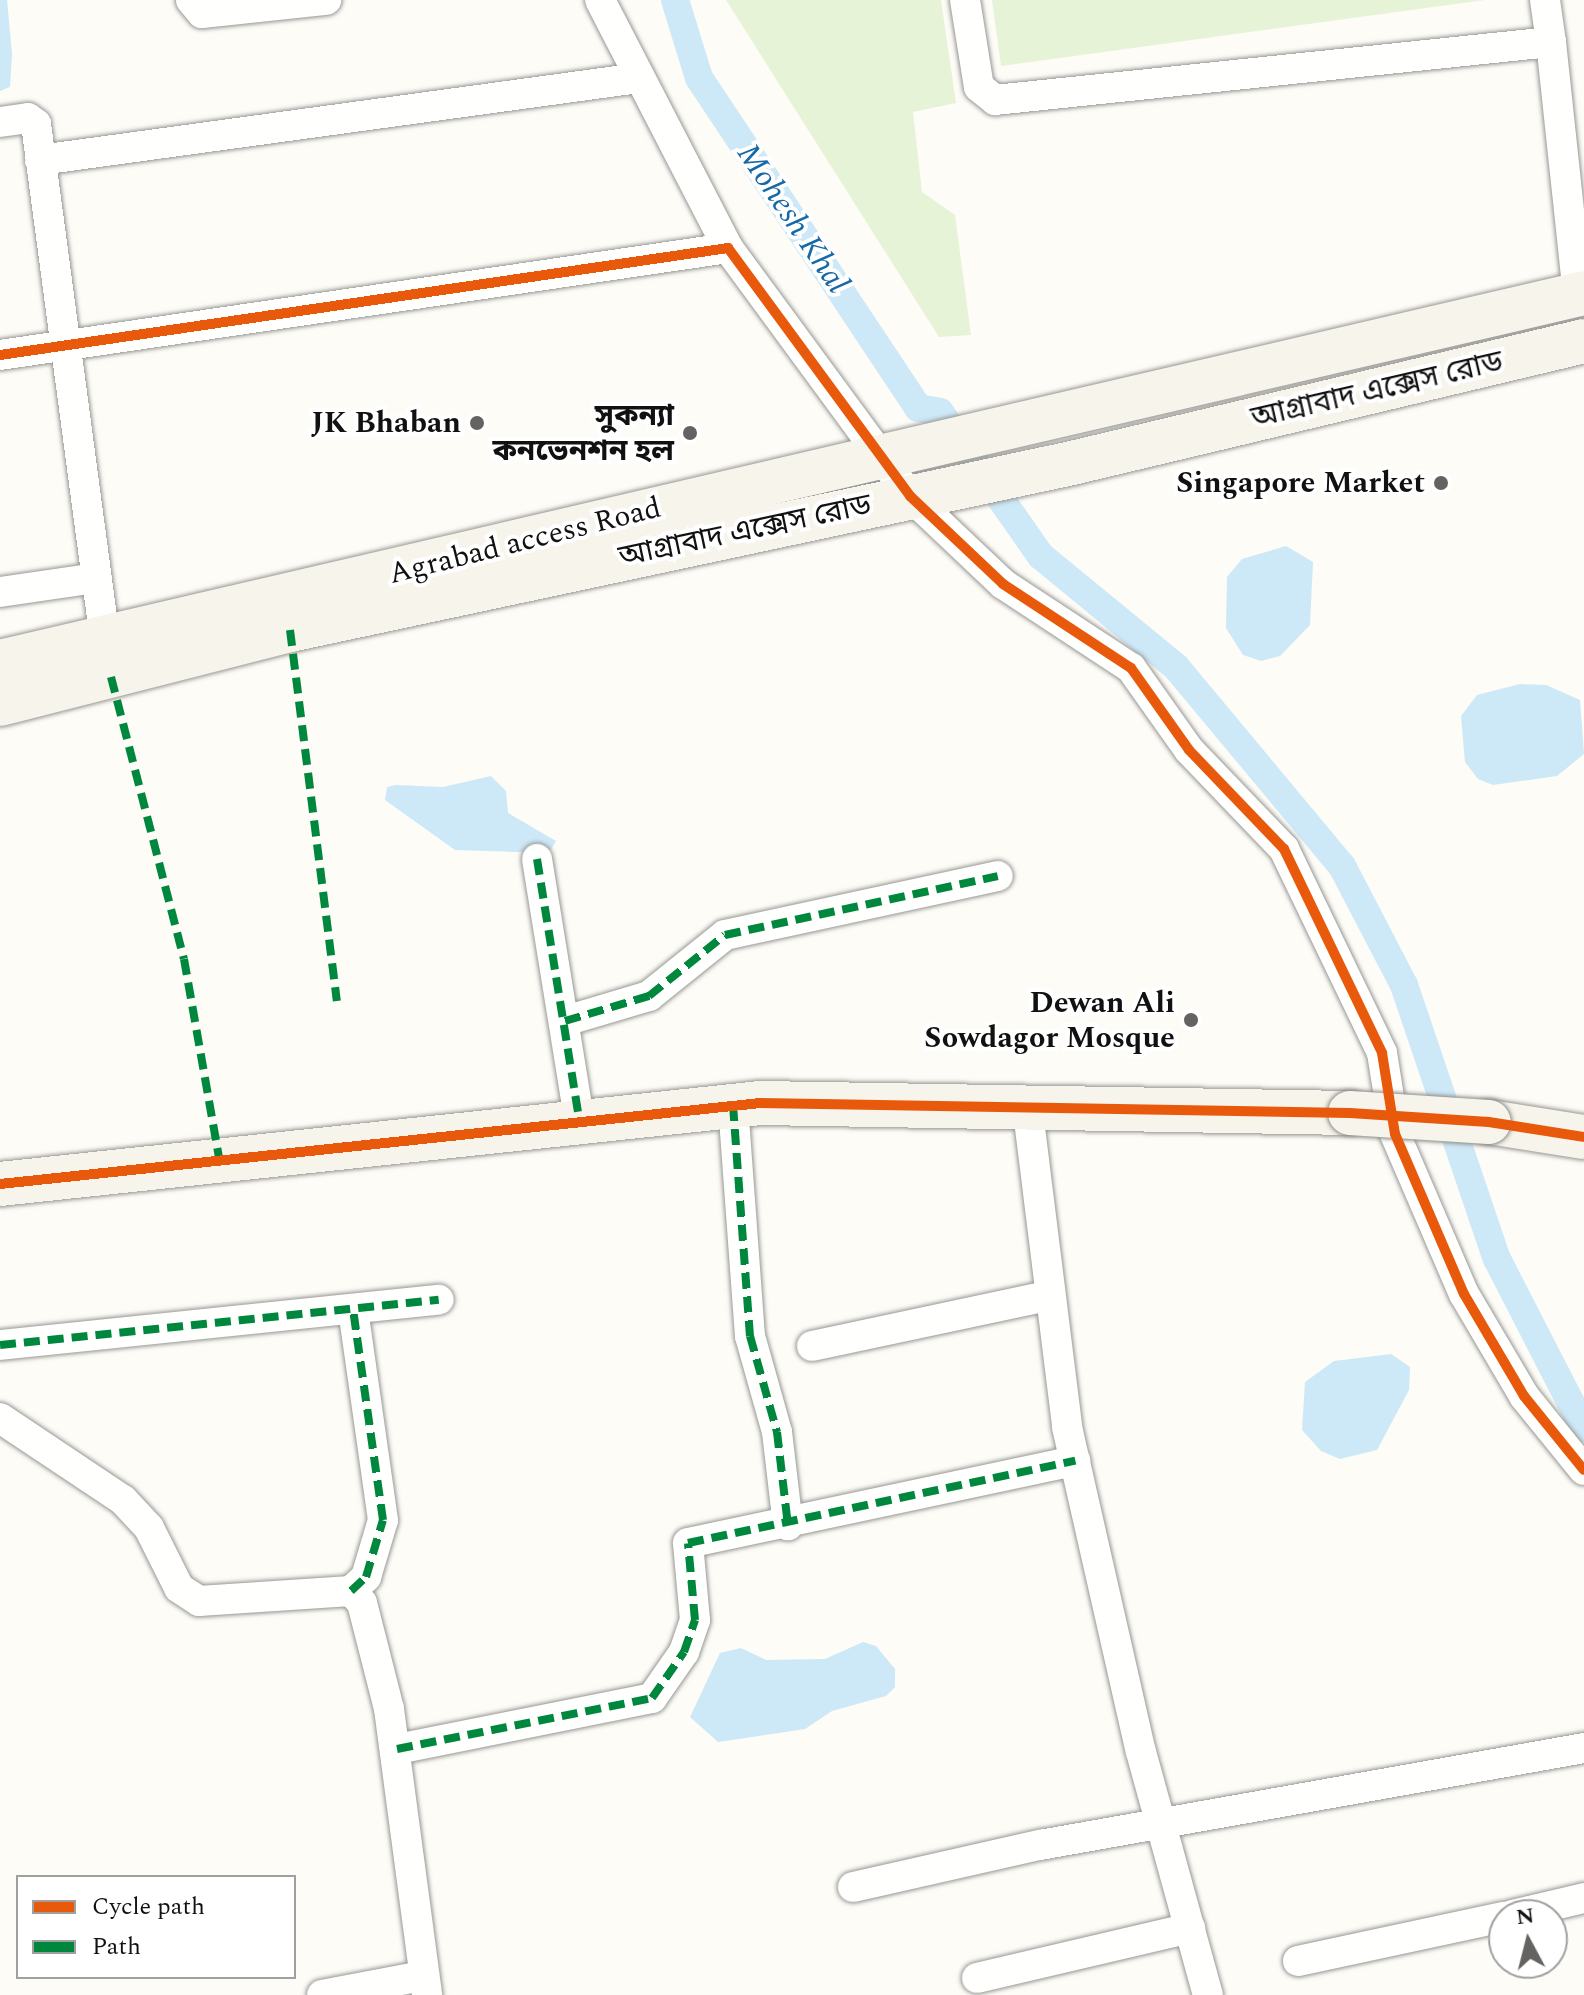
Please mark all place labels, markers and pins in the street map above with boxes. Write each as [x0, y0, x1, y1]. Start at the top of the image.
place label: সুকন্যা কনভেনশন হল [492, 398, 674, 468]
place label: JK Bhaban [311, 405, 461, 441]
marker: JK Bhaban [468, 414, 486, 432]
marker: সুকন্যা কনভেনশন হল [681, 424, 699, 442]
place label: Singapore Market [1176, 465, 1425, 501]
marker: Singapore Market [1432, 474, 1450, 492]
place label: Dewan Ali Sowdagor Mosque [924, 985, 1175, 1056]
marker: Dewan Ali Sowdagor Mosque [1182, 1011, 1200, 1029]

